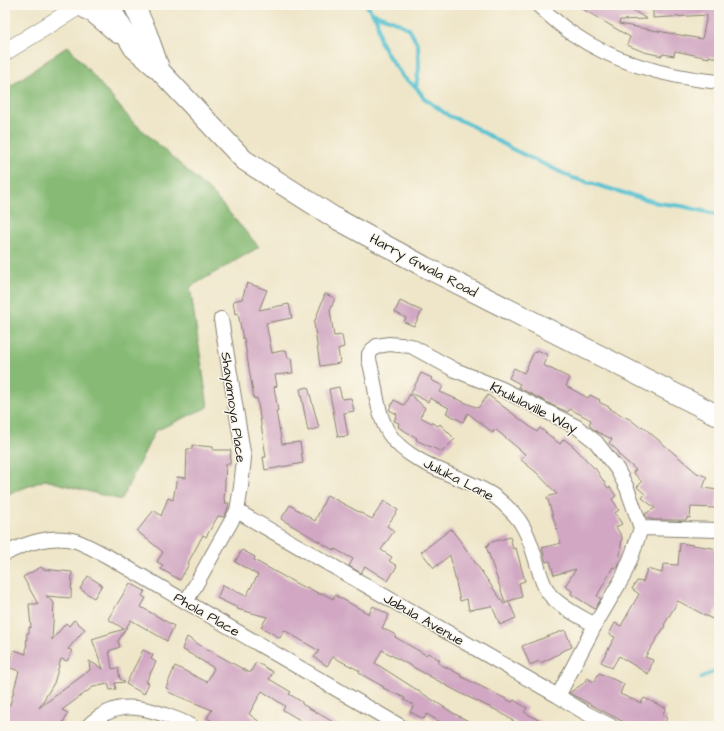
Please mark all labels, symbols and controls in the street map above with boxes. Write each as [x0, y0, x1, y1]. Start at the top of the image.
street label: Harry Gwala Road [366, 229, 481, 303]
street label: Shayamoya Place [215, 350, 251, 464]
street label: Khululaville Way [486, 377, 581, 439]
street label: Juluka Lane [420, 454, 498, 506]
street label: Phola Place [170, 588, 244, 642]
street label: Jabula Avenue [380, 589, 468, 651]

